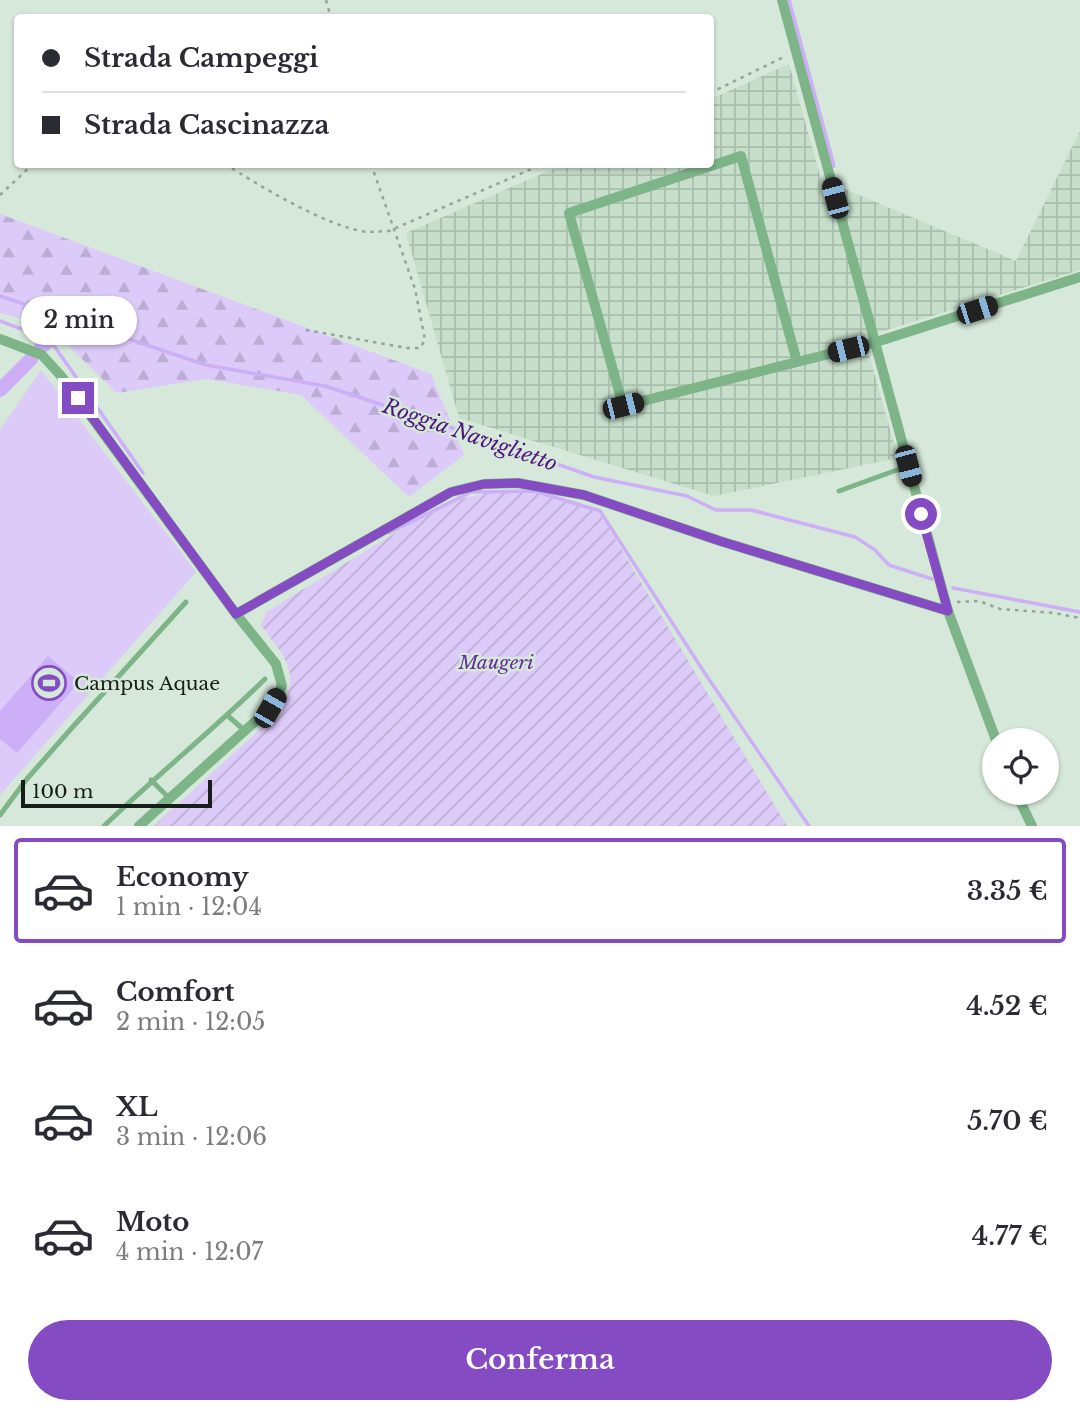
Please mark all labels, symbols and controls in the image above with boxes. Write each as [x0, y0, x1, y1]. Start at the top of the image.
text: Strada Campeggi [84, 42, 318, 74]
text: Strada Cascinazza [84, 109, 330, 141]
car [820, 175, 851, 221]
car [954, 294, 1001, 326]
callout: 2 min [20, 296, 136, 346]
text: 2 min [44, 306, 114, 334]
car [826, 334, 871, 364]
route end [62, 382, 94, 414]
car [601, 391, 646, 421]
water label: Roggia Naviglietto [378, 393, 561, 477]
car [893, 443, 924, 489]
route start [905, 498, 937, 530]
park label: Maugeri [457, 651, 534, 674]
sports icon: Campus Aquae [30, 664, 68, 702]
place label: Campus Aquae [74, 672, 220, 695]
car [251, 685, 290, 731]
map controls [982, 728, 1059, 805]
button: locate [982, 728, 1059, 805]
scale bar [21, 777, 212, 809]
text: 100 m [32, 780, 93, 803]
icon: car [32, 859, 95, 922]
text: Economy [116, 861, 249, 893]
text: 3.35 € [967, 875, 1048, 907]
text: 1 min · 12:04 [116, 893, 262, 921]
icon: car [32, 974, 95, 1037]
text: Comfort [116, 976, 234, 1008]
text: 4.52 € [966, 990, 1048, 1022]
text: 2 min · 12:05 [116, 1008, 265, 1036]
icon: car [32, 1089, 95, 1152]
text: XL [116, 1091, 158, 1123]
text: 5.70 € [967, 1105, 1048, 1137]
text: 3 min · 12:06 [116, 1123, 267, 1151]
icon: car [32, 1204, 95, 1267]
text: Moto [116, 1206, 189, 1238]
text: 4.77 € [972, 1220, 1048, 1252]
text: 4 min · 12:07 [116, 1238, 263, 1266]
button: Conferma [28, 1320, 1052, 1400]

